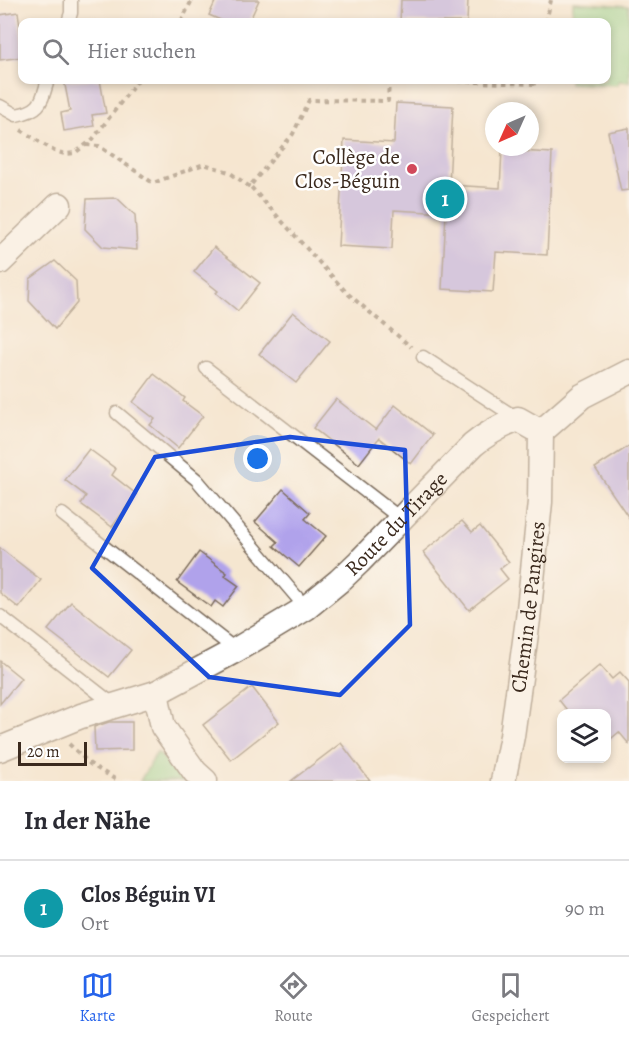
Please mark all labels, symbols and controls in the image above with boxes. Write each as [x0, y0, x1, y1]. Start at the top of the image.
search box [18, 18, 611, 84]
icon: search [39, 35, 72, 68]
text: Hier suchen [87, 36, 196, 66]
north arrow [485, 102, 539, 156]
place label: Collège de Clos-Béguin [295, 143, 400, 195]
marker: Collège de Clos-Béguin [405, 162, 419, 176]
pin: 1 [426, 176, 464, 222]
your location [243, 444, 272, 473]
street label: Route du Tirage [339, 465, 454, 582]
street label: Chemin de Pangires [504, 520, 552, 694]
map controls [557, 709, 611, 763]
button: layers [557, 709, 611, 763]
scale bar [18, 739, 87, 766]
text: 20 m [27, 741, 60, 763]
text: In der Nähe [24, 803, 151, 838]
text: Clos Béguin VI [81, 880, 216, 910]
text: 1 [40, 895, 47, 922]
text: 90 m [565, 895, 605, 922]
text: Ort [81, 910, 109, 937]
tab: Karte [79, 969, 115, 1027]
tab: Route [274, 969, 313, 1027]
tab: Gespeichert [472, 969, 550, 1027]

